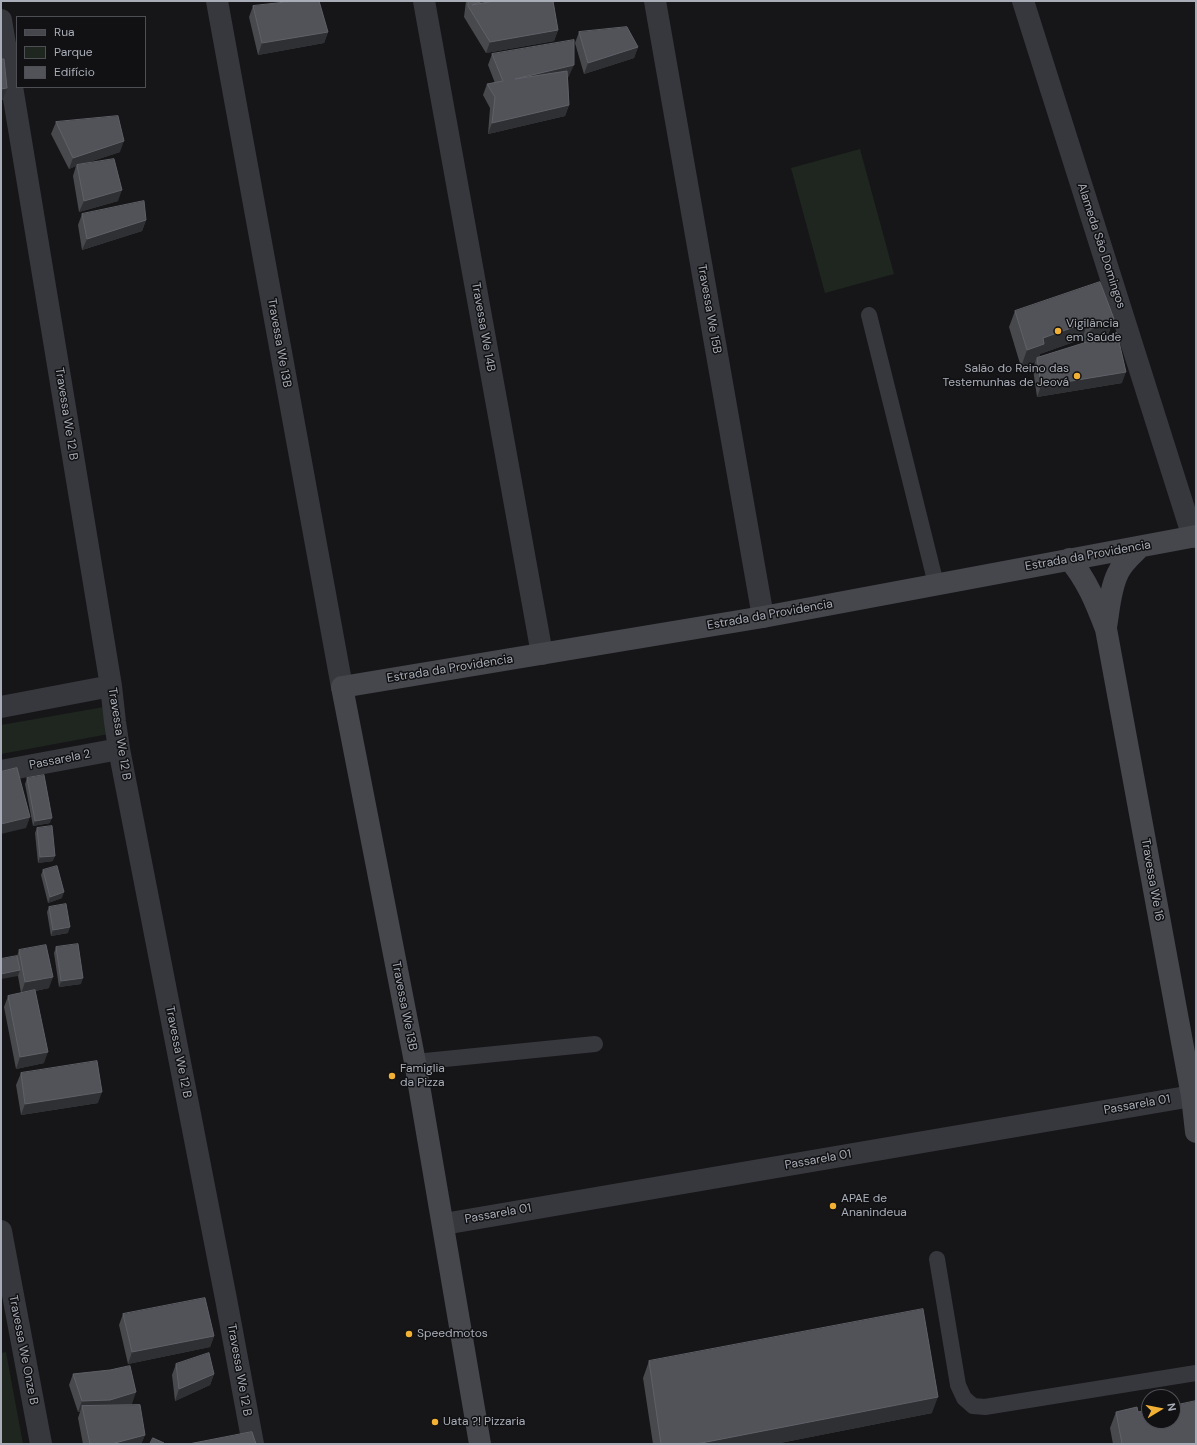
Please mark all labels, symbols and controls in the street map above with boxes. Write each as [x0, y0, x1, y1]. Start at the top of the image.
legend [16, 16, 146, 88]
text: Rua [54, 24, 75, 40]
text: Parque [54, 44, 93, 60]
text: Edifício [54, 64, 95, 80]
street label: Alameda São Domingos [1074, 181, 1128, 311]
street label: Travessa We 15B [694, 263, 724, 355]
street label: Travessa We 14B [468, 281, 498, 373]
street label: Travessa We 13B [264, 297, 294, 389]
place label: Vigilância em Saúde [1066, 317, 1121, 345]
marker: Vigilância em Saúde [1053, 326, 1063, 336]
place label: Salão do Reino das Testemunhas de Jeová [943, 362, 1069, 390]
street label: Travessa We 12 B [52, 367, 80, 461]
marker: Salão do Reino das Testemunhas de Jeová [1072, 371, 1082, 381]
street label: Estrada da Providencia [1024, 538, 1152, 574]
street label: Estrada da Providencia [706, 597, 834, 633]
street label: Estrada da Providencia [386, 652, 514, 686]
street label: Travessa We 12 B [105, 687, 133, 781]
street label: Passarela 2 [28, 747, 92, 773]
street label: Travessa We 16 [1138, 838, 1166, 922]
street label: Travessa We 13B [388, 960, 420, 1052]
street label: Travessa We 12 B [162, 1005, 194, 1099]
place label: Famiglia da Pizza [400, 1062, 445, 1090]
marker: Famiglia da Pizza [387, 1071, 397, 1081]
street label: Passarela 01 [1103, 1092, 1171, 1118]
street label: Passarela 01 [784, 1147, 852, 1173]
place label: APAE de Ananindeua [841, 1192, 907, 1220]
street label: Passarela 01 [464, 1201, 532, 1227]
marker: APAE de Ananindeua [828, 1201, 838, 1211]
street label: Travessa We Onze B [5, 1294, 41, 1406]
street label: Travessa We 12 B [224, 1323, 254, 1417]
place label: Speedmotos [417, 1327, 488, 1341]
marker: Speedmotos [404, 1329, 414, 1339]
north arrow [1141, 1389, 1181, 1429]
text: N [1164, 1402, 1179, 1412]
place label: Uata ?! Pizzaria [443, 1415, 525, 1429]
marker: Uata ?! Pizzaria [430, 1417, 440, 1427]

